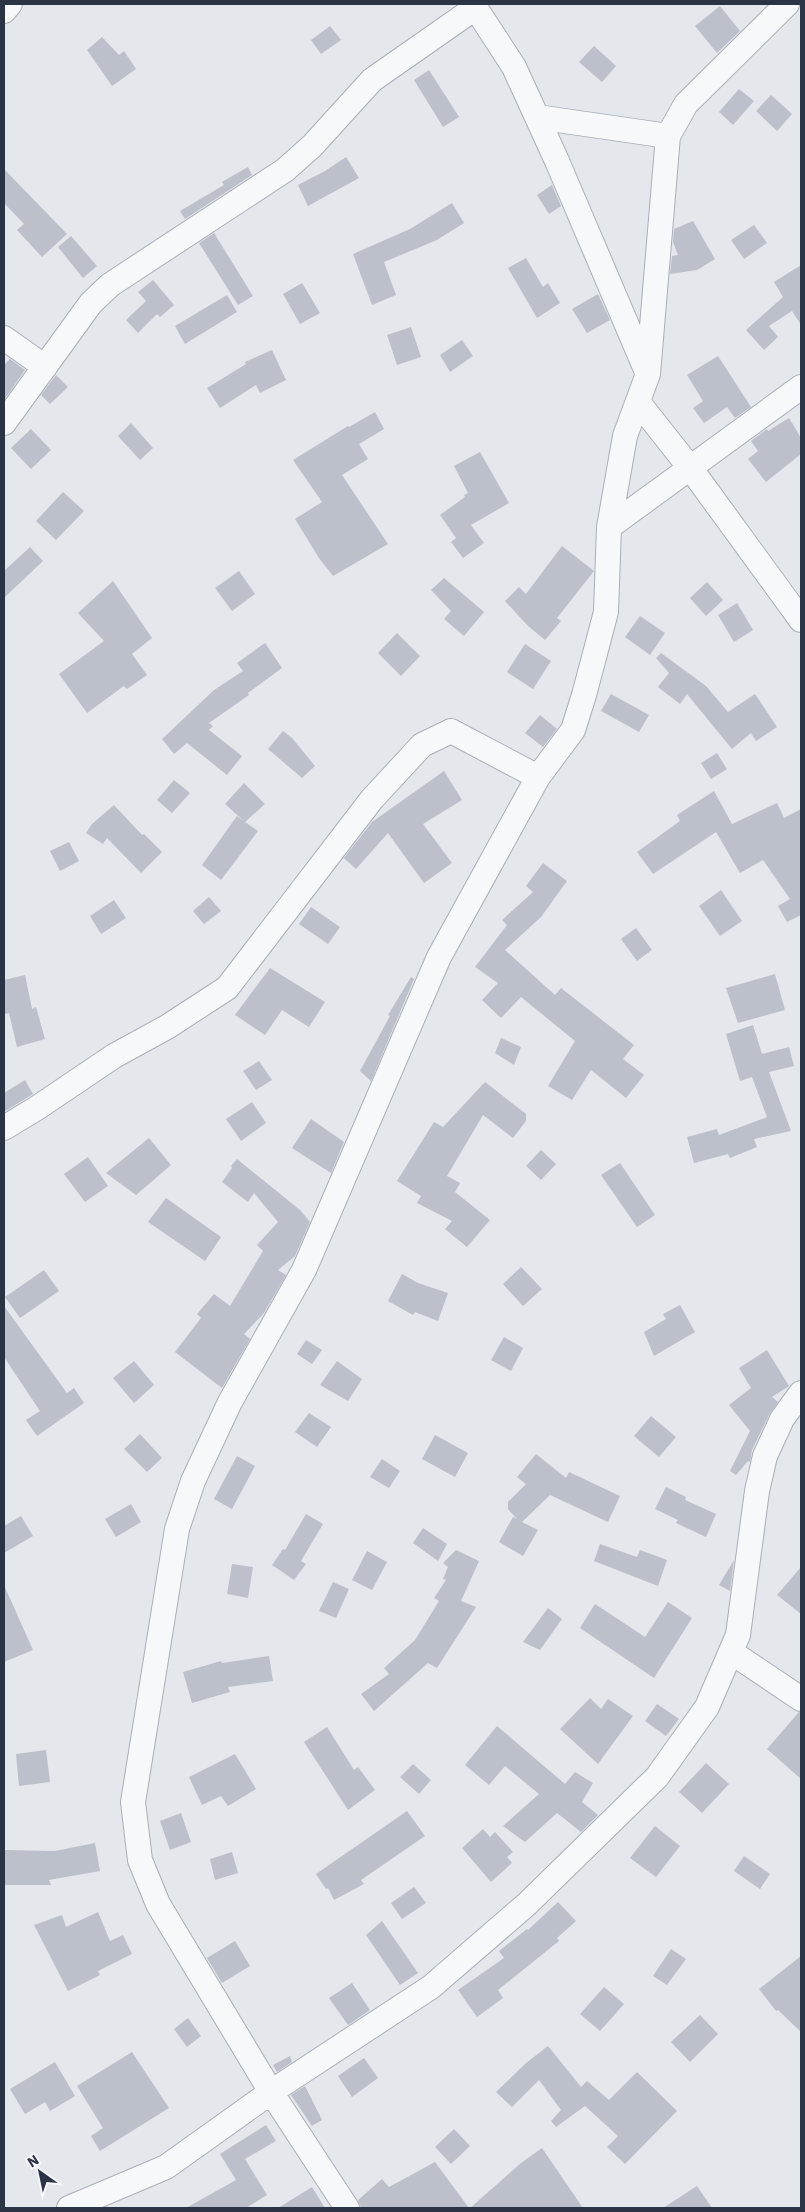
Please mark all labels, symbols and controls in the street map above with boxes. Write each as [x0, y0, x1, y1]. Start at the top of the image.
north arrow [15, 2147, 65, 2197]
text: N [24, 2151, 42, 2171]

